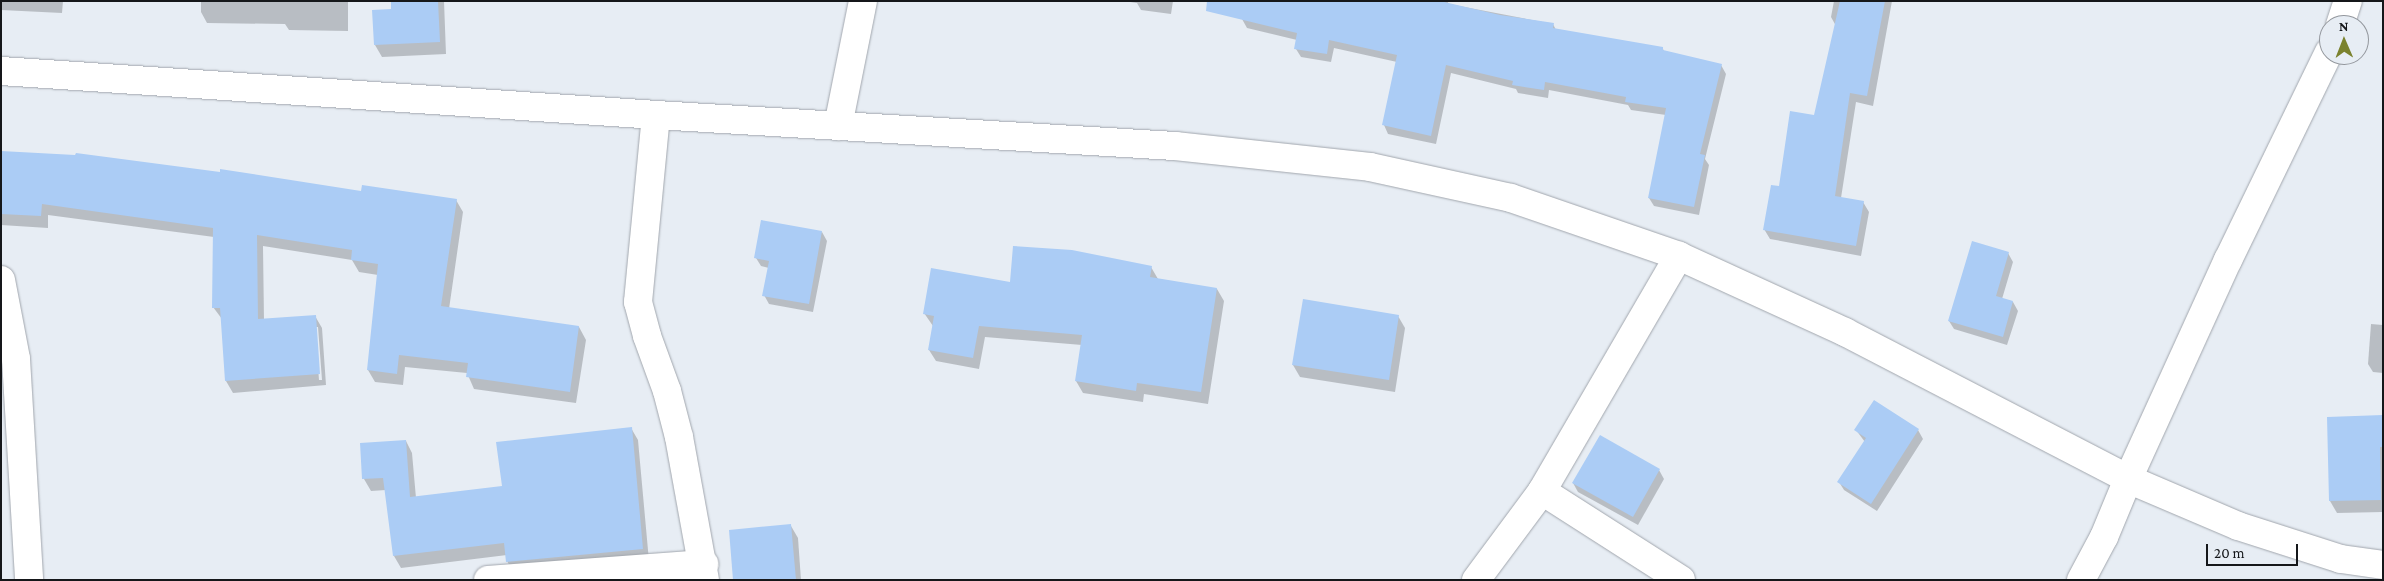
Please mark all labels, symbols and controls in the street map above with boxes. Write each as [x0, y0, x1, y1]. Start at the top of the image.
north arrow [2319, 15, 2369, 65]
text: N [2339, 18, 2349, 34]
scale bar [2209, 534, 2302, 566]
text: 20 m [2214, 545, 2245, 561]

